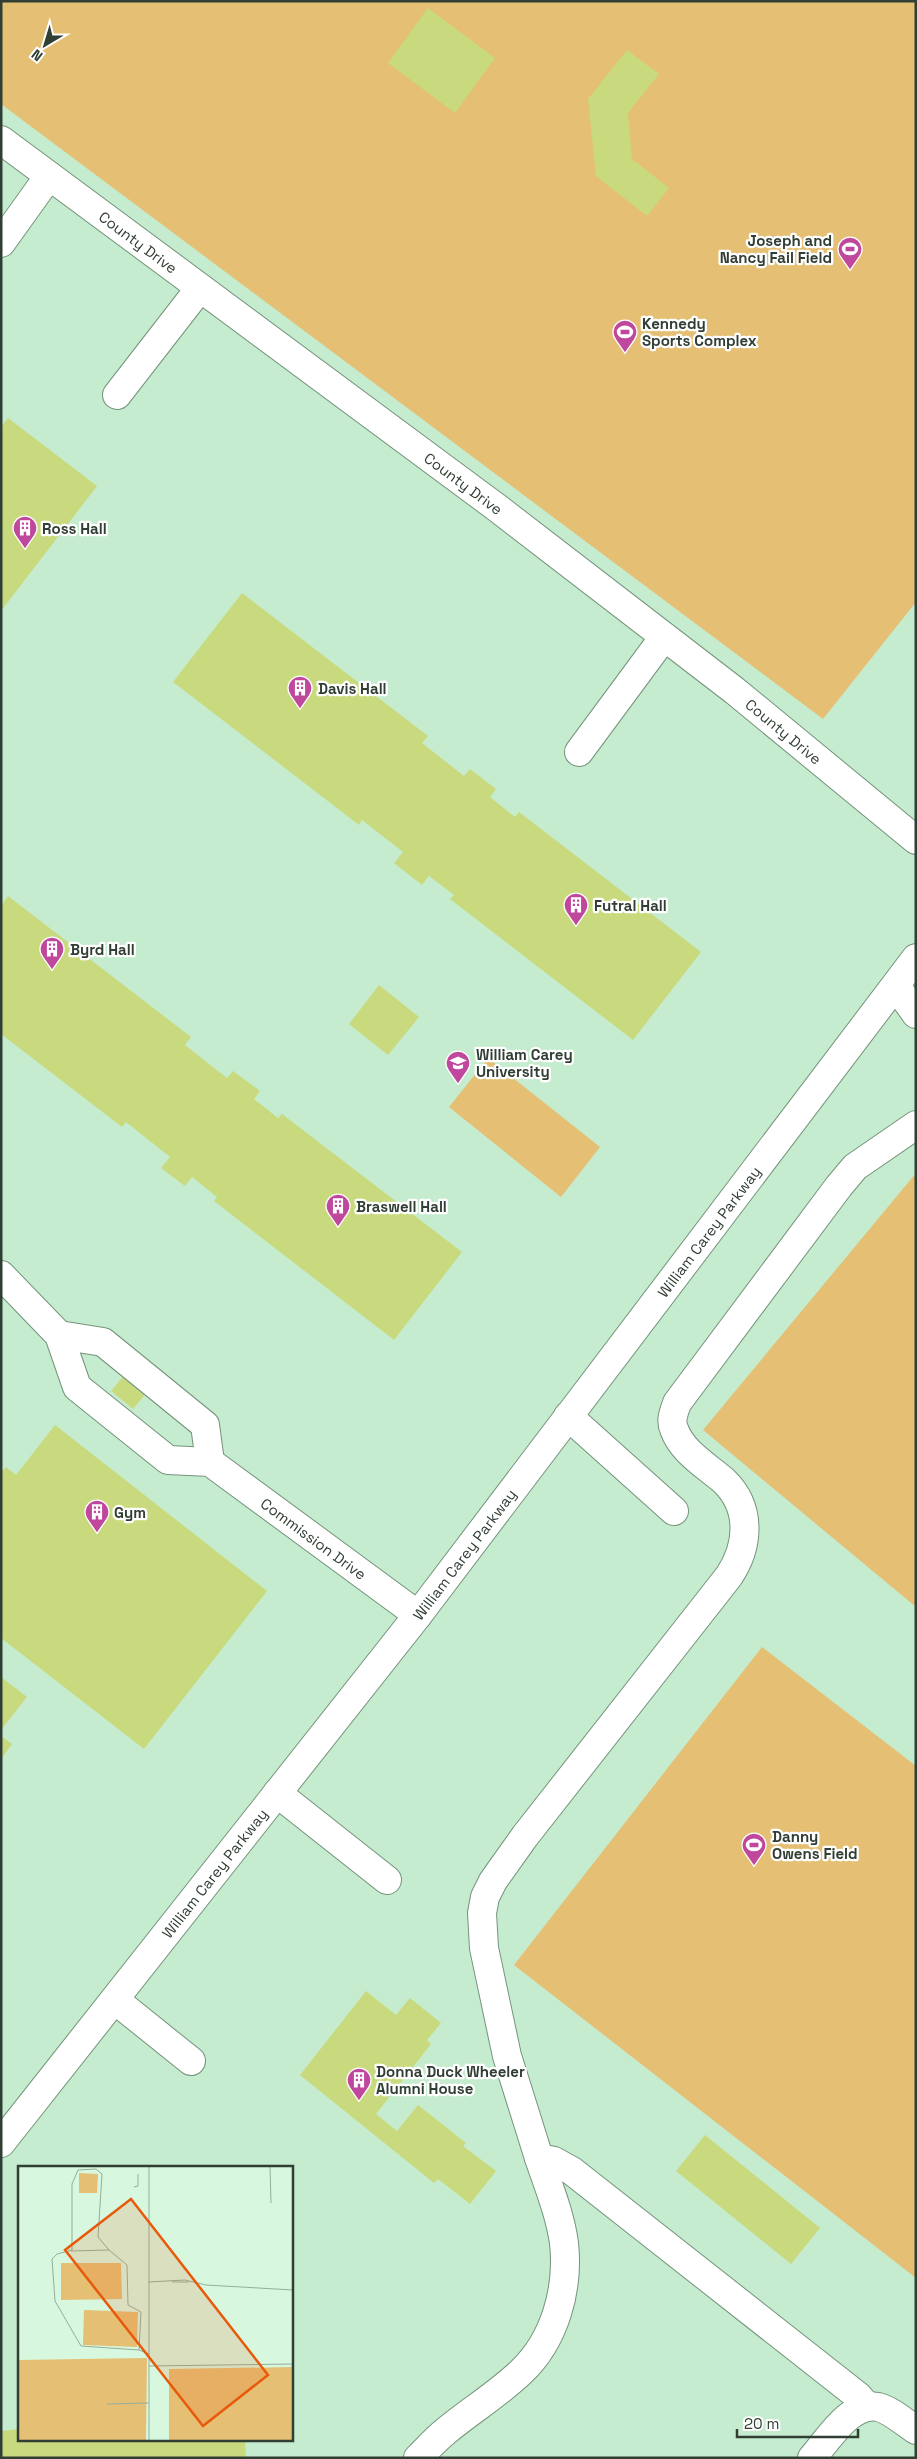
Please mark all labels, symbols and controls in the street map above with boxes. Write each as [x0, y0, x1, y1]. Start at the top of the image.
north arrow [20, 20, 70, 70]
text: N [28, 45, 46, 65]
street label: County Drive [95, 207, 181, 277]
place label: Joseph and Nancy Fail Field [720, 231, 832, 267]
sports icon: Joseph and Nancy Fail Field [837, 236, 863, 270]
place label: Kennedy Sports Complex [642, 314, 757, 350]
sports icon: Kennedy Sports Complex [612, 319, 638, 353]
street label: County Drive [421, 448, 507, 518]
building icon: Ross Hall [12, 515, 38, 549]
place label: Ross Hall [42, 519, 107, 538]
building icon: Davis Hall [287, 675, 313, 709]
place label: Davis Hall [318, 679, 387, 698]
street label: County Drive [742, 694, 826, 768]
building icon: Futral Hall [563, 892, 589, 926]
place label: Futral Hall [594, 896, 667, 915]
building icon: Byrd Hall [39, 936, 65, 970]
place label: Byrd Hall [70, 940, 135, 959]
place label: William Carey University [476, 1045, 573, 1081]
school or university icon: William Carey University [445, 1050, 471, 1084]
street label: William Carey Parkway [653, 1162, 764, 1301]
building icon: Braswell Hall [325, 1193, 351, 1227]
place label: Braswell Hall [356, 1197, 447, 1216]
street label: William Carey Parkway [408, 1485, 520, 1624]
street label: Commission Drive [257, 1493, 370, 1583]
building icon: Gym [84, 1499, 110, 1533]
place label: Gym [114, 1503, 146, 1522]
street label: William Carey Parkway [157, 1805, 271, 1942]
place label: Danny Owens Field [772, 1827, 858, 1863]
sports icon: Danny Owens Field [741, 1832, 767, 1866]
place label: Donna Duck Wheeler Alumni House [376, 2062, 525, 2098]
building icon: Donna Duck Wheeler Alumni House [346, 2067, 372, 2101]
inset map [18, 2166, 292, 2442]
scale bar [737, 2406, 858, 2438]
text: 20 m [744, 2414, 779, 2433]

